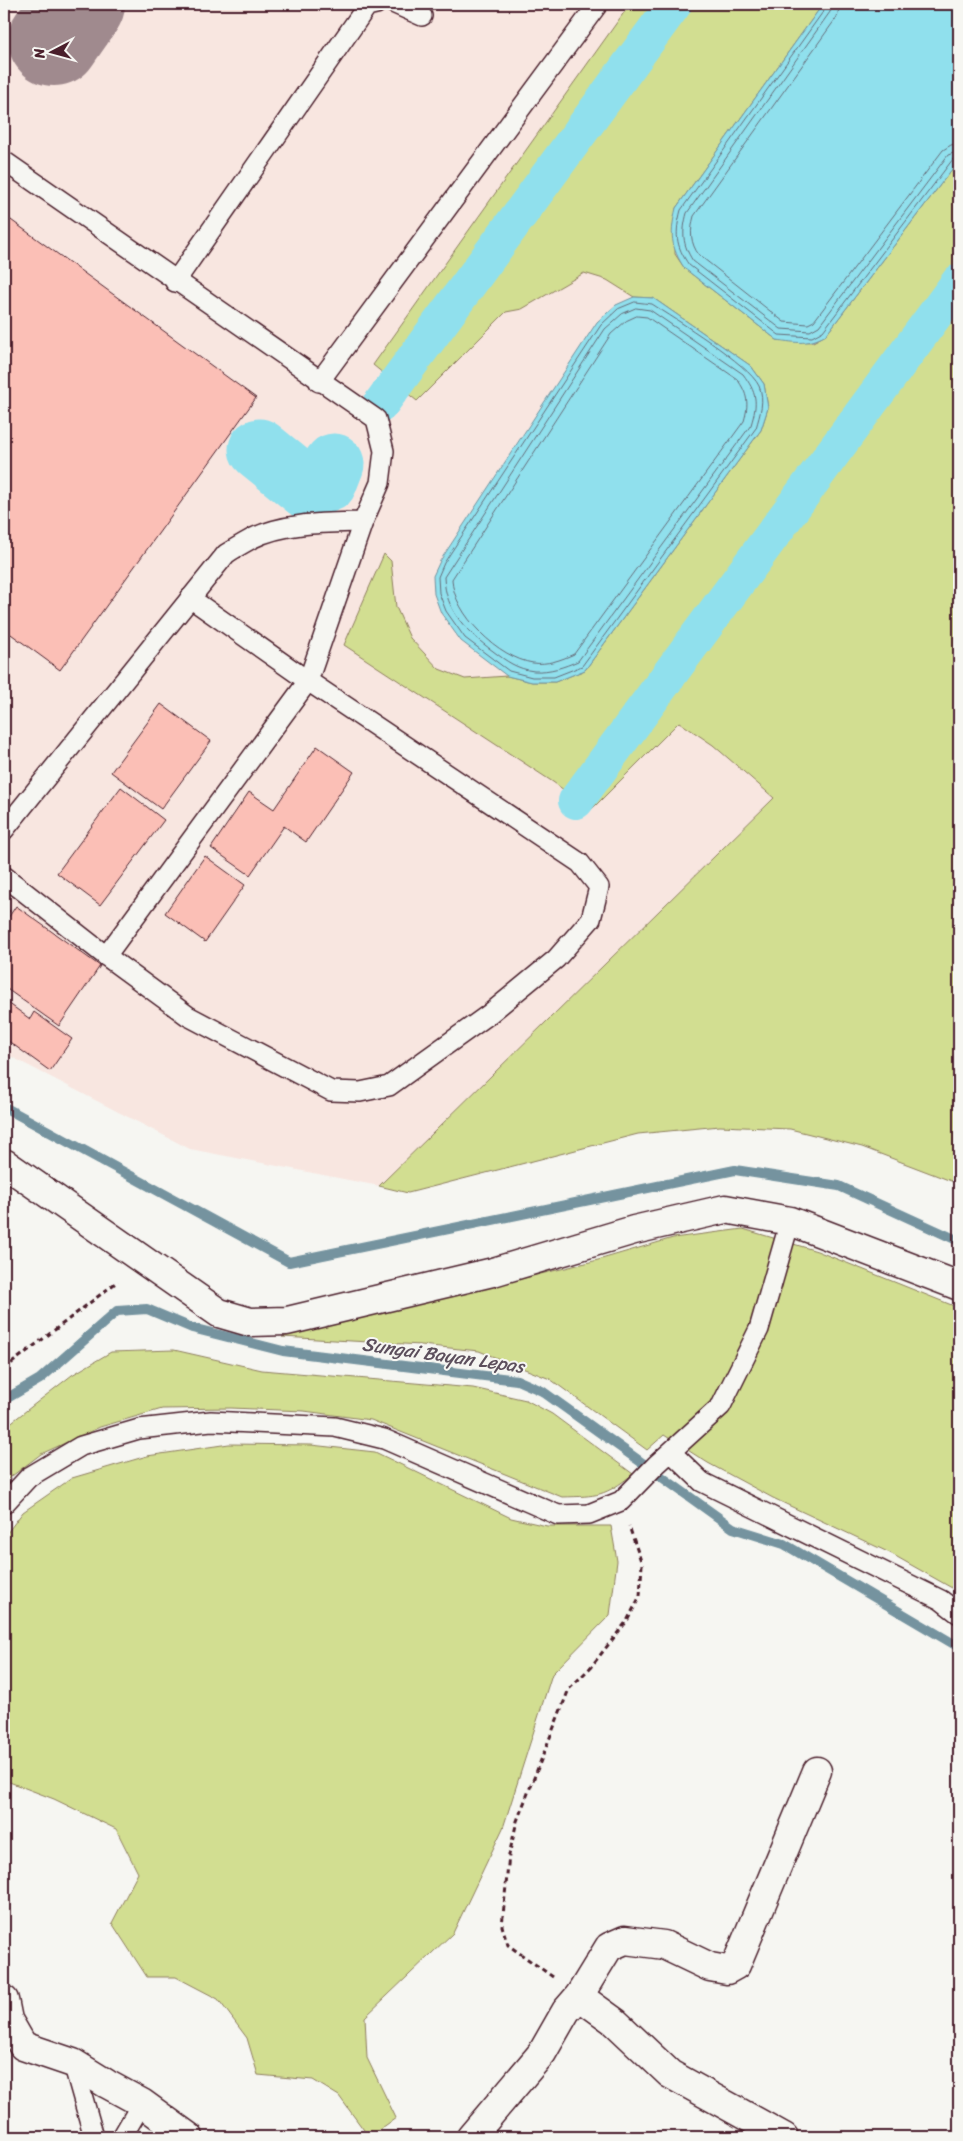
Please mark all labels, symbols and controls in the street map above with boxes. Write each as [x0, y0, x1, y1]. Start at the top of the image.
north arrow [28, 28, 78, 78]
text: N [27, 47, 53, 60]
water label: Sungai Bayan Lepas [360, 1327, 528, 1383]

